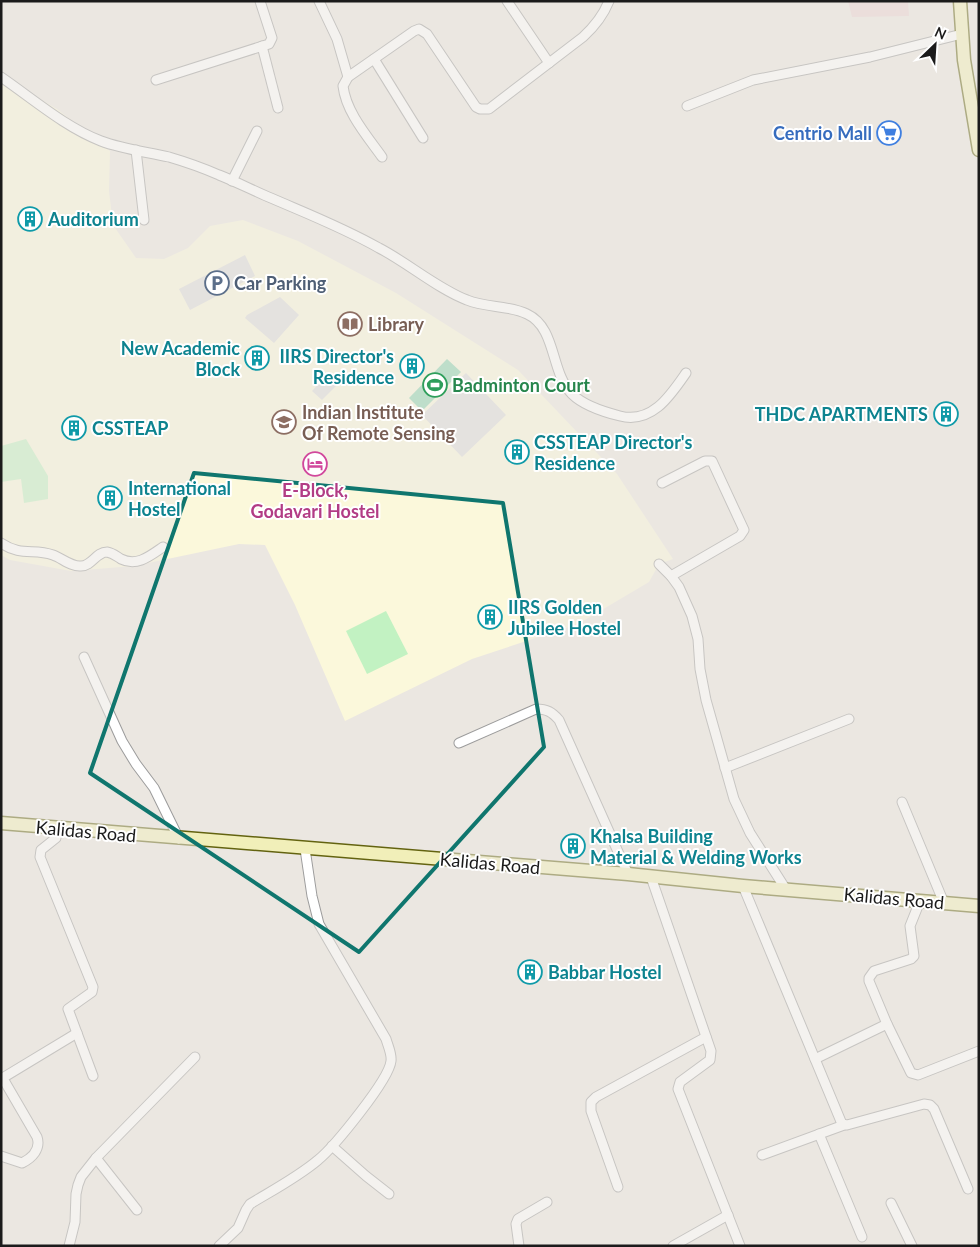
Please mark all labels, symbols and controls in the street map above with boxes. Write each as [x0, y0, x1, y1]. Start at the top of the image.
north arrow [910, 20, 960, 70]
text: N [932, 23, 949, 43]
supermarket icon: Centrio Mall [876, 120, 902, 146]
place label: Centrio Mall [773, 122, 872, 144]
building icon: Auditorium [17, 206, 43, 232]
place label: Auditorium [47, 208, 139, 230]
parking icon: Car Parking [204, 270, 230, 296]
place label: Car Parking [234, 272, 327, 294]
library icon: Library [337, 311, 363, 337]
place label: Library [368, 313, 425, 335]
place label: New Academic Block [121, 337, 240, 380]
building icon: New Academic Block [244, 345, 270, 371]
place label: IIRS Director's Residence [279, 345, 394, 388]
building icon: IIRS Director's Residence [399, 353, 425, 379]
sports icon: Badminton Court [422, 372, 448, 398]
place label: Badminton Court [452, 374, 590, 396]
place label: Indian Institute Of Remote Sensing [302, 401, 456, 444]
building icon: THDC APARTMENTS [933, 401, 959, 427]
place label: THDC APARTMENTS [755, 403, 928, 425]
school or university icon: Indian Institute Of Remote Sensing [271, 409, 297, 435]
building icon: CSSTEAP [61, 415, 87, 441]
place label: CSSTEAP [92, 417, 168, 439]
place label: CSSTEAP Director's Residence [534, 431, 692, 474]
building icon: CSSTEAP Director's Residence [504, 439, 530, 465]
hotel icon: E-Block, Godavari Hostel [302, 451, 328, 477]
place label: International Hostel [128, 477, 231, 520]
place label: E-Block, Godavari Hostel [250, 479, 380, 522]
building icon: International Hostel [97, 485, 123, 511]
place label: IIRS Golden Jubilee Hostel [508, 596, 621, 639]
building icon: IIRS Golden Jubilee Hostel [477, 604, 503, 630]
street label: Kalidas Road [35, 816, 137, 846]
place label: Khalsa Building Material & Welding Works [590, 825, 802, 868]
building icon: Khalsa Building Material & Welding Works [560, 833, 586, 859]
street label: Kalidas Road [439, 848, 541, 878]
street label: Kalidas Road [843, 883, 945, 913]
building icon: Babbar Hostel [517, 959, 543, 985]
place label: Babbar Hostel [548, 961, 662, 983]

